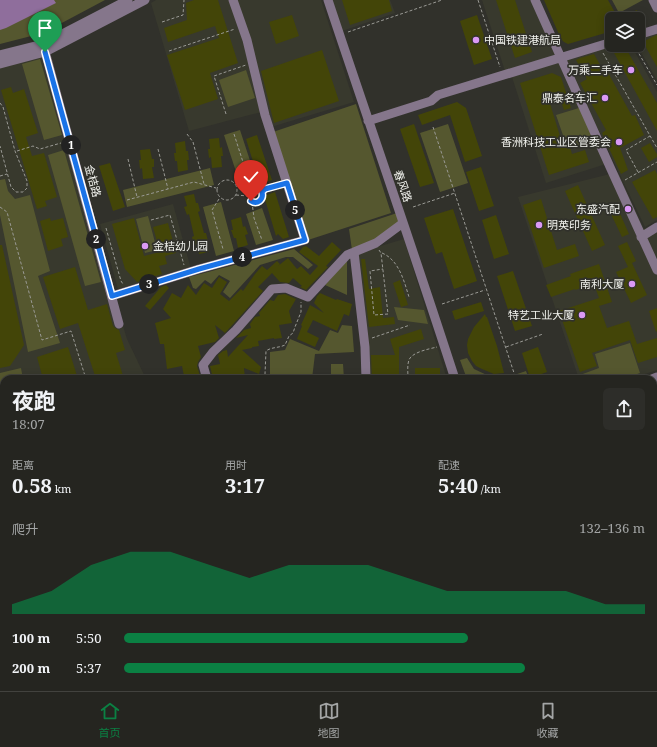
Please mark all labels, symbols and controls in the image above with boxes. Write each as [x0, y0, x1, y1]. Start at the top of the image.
pin [28, 11, 62, 52]
map controls [605, 12, 645, 52]
button: layers [605, 12, 645, 52]
icon: arrive [34, 17, 56, 39]
place label: 中国铁建港航局 [484, 32, 561, 47]
marker: 中国铁建港航局 [471, 35, 481, 45]
place label: 万乘二手车 [568, 62, 623, 77]
marker: 万乘二手车 [626, 65, 636, 75]
place label: 鼎泰名车汇 [542, 90, 597, 105]
marker: 鼎泰名车汇 [600, 93, 610, 103]
place label: 香洲科技工业区管委会 [501, 134, 611, 149]
pin: 1 [61, 135, 81, 155]
text: 1 [68, 137, 74, 152]
marker: 香洲科技工业区管委会 [614, 137, 624, 147]
pin [234, 160, 268, 201]
street label: 金桔路 [82, 163, 105, 199]
icon: check [240, 166, 262, 188]
street label: 春风路 [391, 168, 416, 204]
pin: 5 [285, 200, 305, 220]
place label: 东盛汽配 [576, 201, 620, 216]
text: 5 [292, 202, 298, 217]
marker: 东盛汽配 [623, 204, 633, 214]
place label: 明英印务 [547, 217, 591, 232]
marker: 明英印务 [534, 220, 544, 230]
pin: 2 [86, 229, 106, 249]
text: 2 [93, 231, 99, 246]
place label: 金桔幼儿园 [153, 238, 208, 253]
marker: 金桔幼儿园 [140, 241, 150, 251]
pin: 4 [232, 247, 252, 267]
text: 4 [239, 249, 245, 264]
pin: 3 [139, 274, 159, 294]
text: 3 [146, 276, 152, 291]
place label: 南利大厦 [580, 276, 624, 291]
marker: 南利大厦 [627, 279, 637, 289]
place label: 特艺工业大厦 [508, 307, 574, 322]
marker: 特艺工业大厦 [577, 310, 587, 320]
text: 夜跑 [12, 385, 56, 415]
button: share [603, 388, 645, 430]
text: 18:07 [12, 415, 45, 433]
text: 距离 [12, 457, 34, 472]
text: 用时 [225, 457, 247, 472]
text: 配速 [438, 457, 460, 472]
text: 0.58 [12, 472, 52, 499]
text: 3:17 [225, 472, 265, 499]
text: 5:40 [438, 472, 478, 499]
text: km [52, 481, 71, 496]
text: /km [478, 481, 501, 496]
text: 132–136 m [579, 519, 645, 537]
text: 爬升 [12, 520, 38, 538]
text: 100 m [12, 629, 50, 647]
text: 5:50 [76, 629, 102, 647]
text: 200 m [12, 659, 50, 677]
text: 5:37 [76, 659, 102, 677]
tab: 首页 [99, 700, 121, 740]
tab: 地图 [318, 700, 340, 740]
tab: 收藏 [537, 700, 559, 740]

